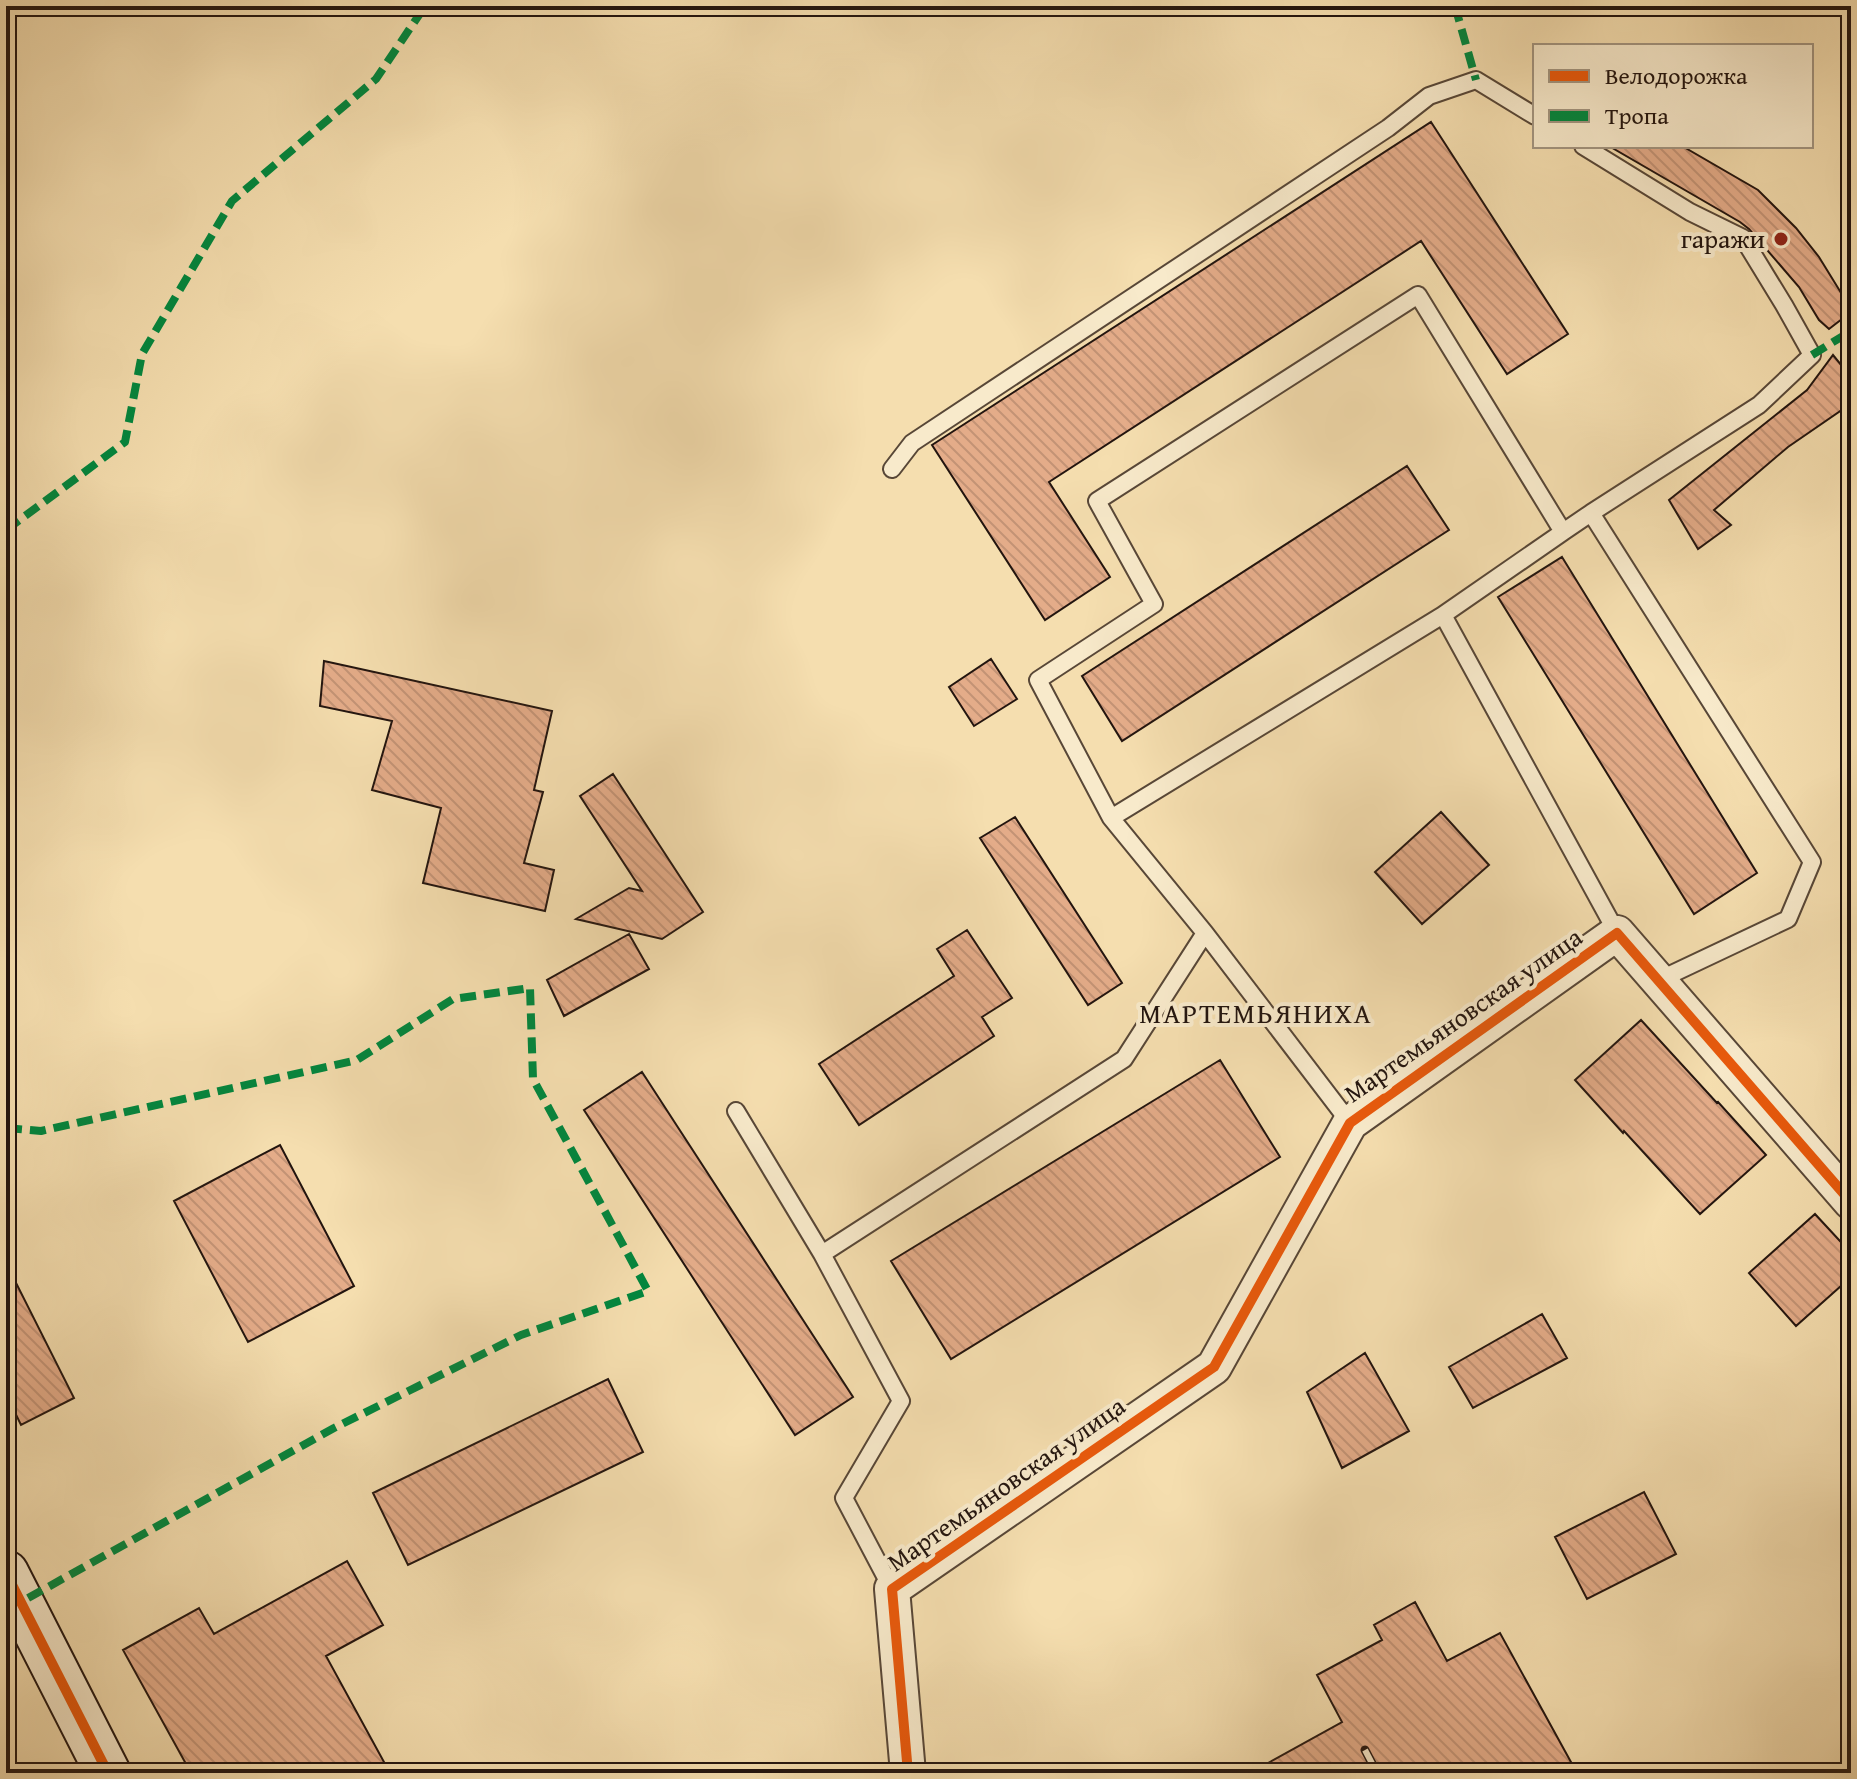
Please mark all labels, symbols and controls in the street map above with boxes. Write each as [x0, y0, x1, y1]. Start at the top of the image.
legend [1533, 44, 1813, 148]
text: Велодорожка [1605, 58, 1748, 93]
text: Тропа [1605, 98, 1669, 133]
place label: гаражи [1681, 219, 1765, 258]
marker: гаражи [1772, 230, 1790, 248]
street label: Мартемьяновская улица [1336, 917, 1590, 1112]
district label: МАРТЕМЬЯНИХА [1139, 992, 1373, 1033]
street label: Мартемьяновская улица [879, 1386, 1133, 1581]

